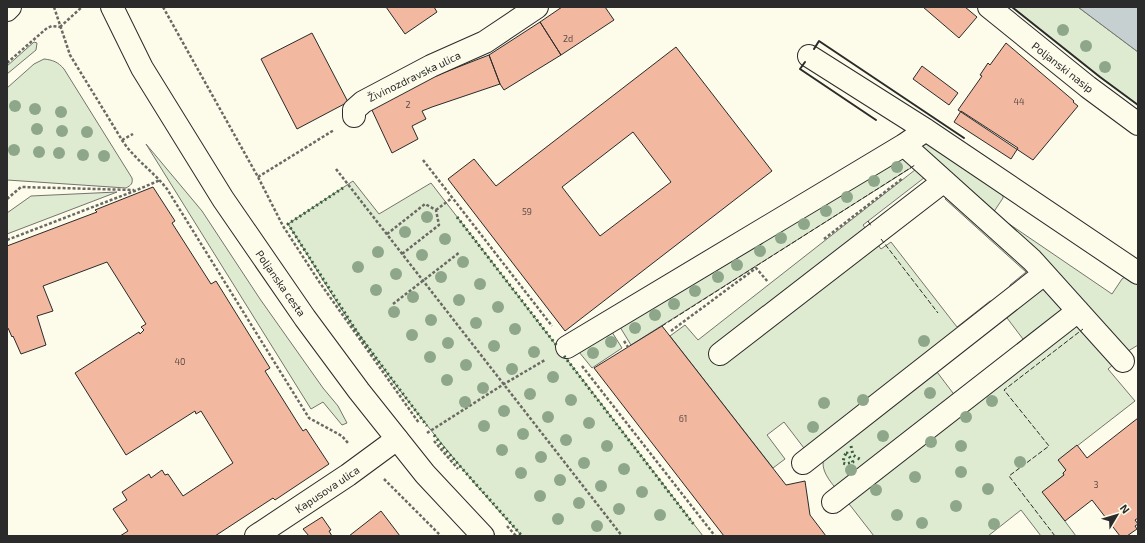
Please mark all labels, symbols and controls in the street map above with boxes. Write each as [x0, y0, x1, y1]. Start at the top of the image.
house number: 2d [563, 33, 573, 44]
street label: Poljanski nasip [1029, 39, 1096, 96]
street label: Živinozdravska ulica [365, 48, 463, 104]
house number: 44 [1013, 96, 1025, 107]
house number: 2 [405, 99, 411, 110]
house number: 59 [522, 206, 532, 217]
street label: Poljanska cesta [253, 247, 309, 319]
house number: 40 [175, 356, 185, 367]
house number: 61 [679, 413, 687, 424]
street label: Kapusova ulica [292, 463, 362, 515]
house number: 3 [1093, 479, 1099, 490]
north arrow [1097, 495, 1137, 535]
text: N [1118, 501, 1133, 516]

